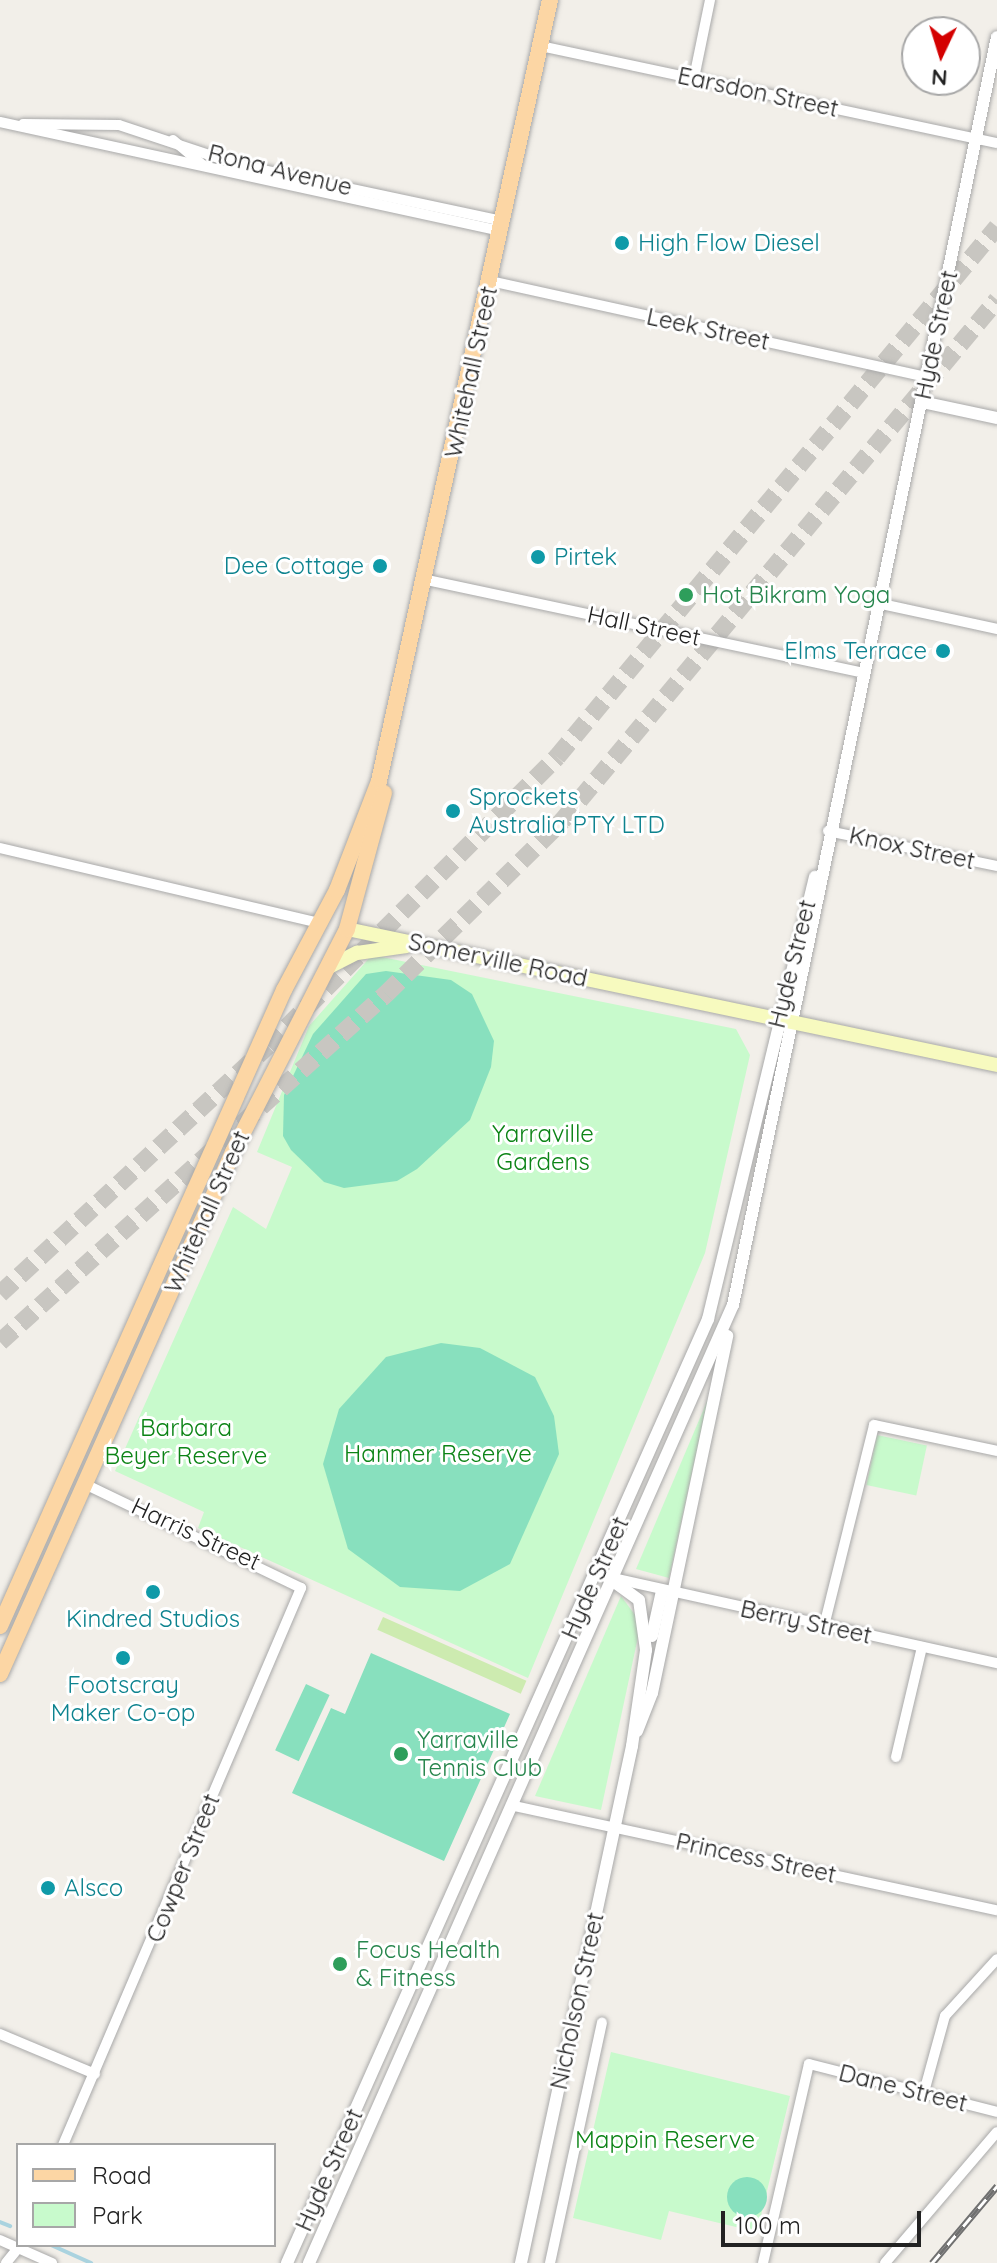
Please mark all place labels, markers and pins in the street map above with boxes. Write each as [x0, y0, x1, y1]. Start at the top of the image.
place label: High Flow Diesel [638, 229, 820, 257]
marker: High Flow Diesel [613, 234, 631, 252]
place label: Pirtek [554, 543, 617, 571]
marker: Pirtek [529, 548, 547, 566]
place label: Dee Cottage [224, 552, 364, 580]
marker: Dee Cottage [371, 557, 389, 575]
place label: Hot Bikram Yoga [702, 581, 890, 609]
marker: Hot Bikram Yoga [677, 586, 695, 604]
place label: Elms Terrace [784, 637, 927, 665]
marker: Elms Terrace [934, 642, 952, 660]
place label: Sprockets Australia PTY LTD [469, 783, 665, 839]
marker: Sprockets Australia PTY LTD [444, 802, 462, 820]
marker: Kindred Studios [144, 1583, 162, 1601]
place label: Kindred Studios [66, 1605, 240, 1633]
marker: Footscray Maker Co-op [114, 1649, 132, 1667]
place label: Footscray Maker Co-op [51, 1671, 195, 1727]
place label: Yarraville Tennis Club [417, 1726, 542, 1782]
marker: Yarraville Tennis Club [392, 1745, 410, 1763]
place label: Alsco [64, 1874, 123, 1902]
marker: Alsco [39, 1879, 57, 1897]
place label: Focus Health & Fitness [356, 1936, 500, 1992]
marker: Focus Health & Fitness [331, 1955, 349, 1973]

